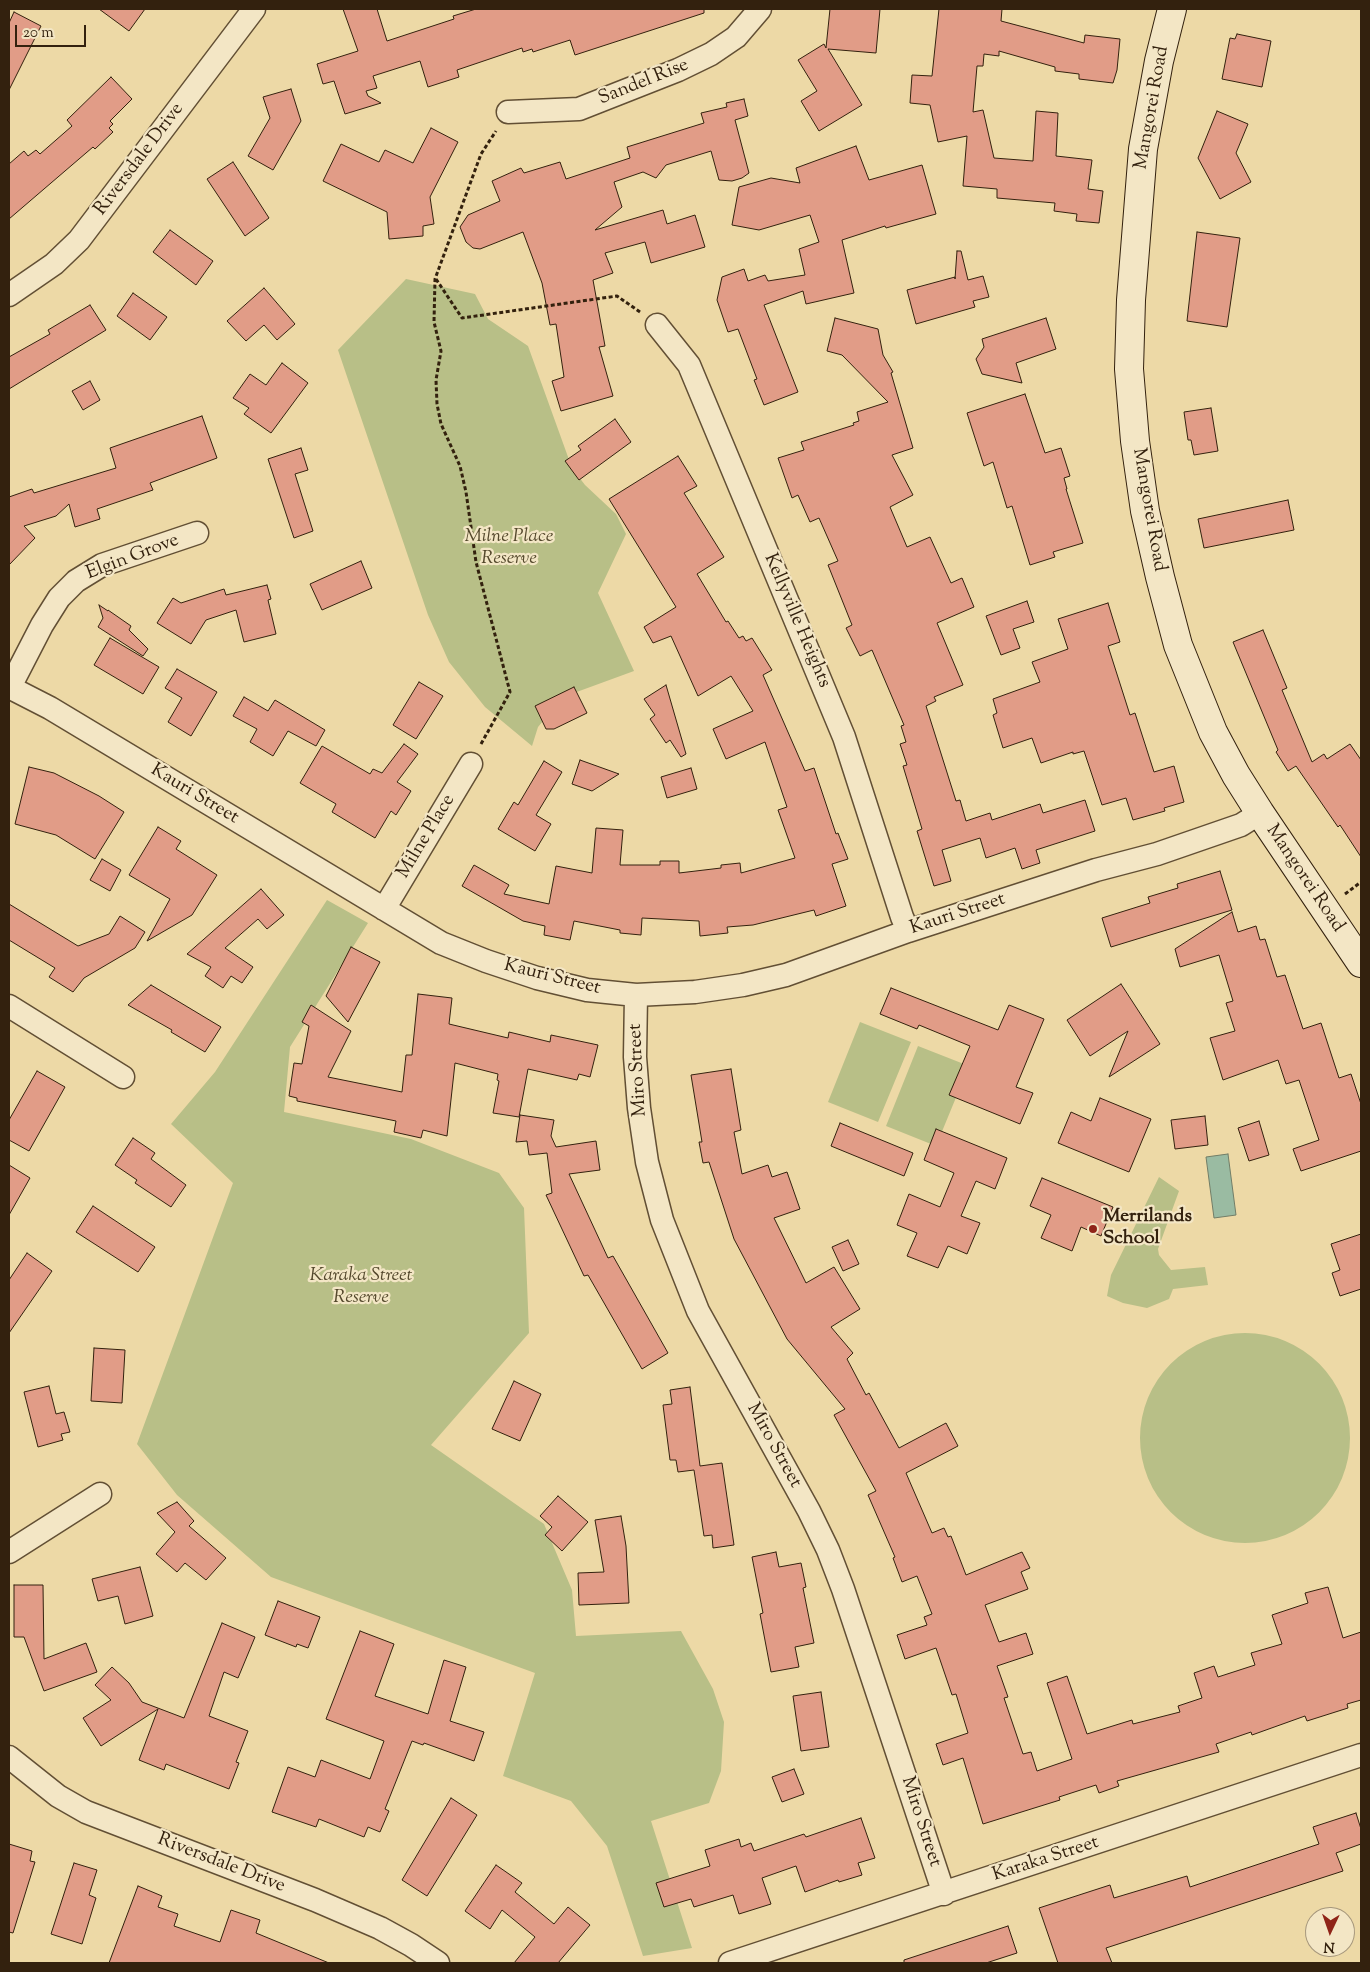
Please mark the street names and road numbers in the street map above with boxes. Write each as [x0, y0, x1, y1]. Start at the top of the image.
street label: Mangorei Road [1131, 44, 1175, 172]
street label: Sandel Rise [596, 55, 692, 111]
street label: Riversdale Drive [90, 99, 190, 221]
street label: Mangorei Road [1126, 446, 1170, 574]
street label: Elgin Grove [84, 530, 182, 586]
street label: Kellyville Heights [757, 550, 835, 692]
street label: Kauri Street [146, 760, 242, 830]
street label: Milne Place [393, 791, 461, 883]
street label: Mangorei Road [1260, 821, 1348, 937]
street label: Kauri Street [907, 889, 1009, 941]
street label: Kauri Street [501, 955, 603, 1001]
street label: Miro Street [625, 1023, 653, 1117]
street label: Miro Street [740, 1400, 806, 1492]
street label: Miro Street [895, 1774, 945, 1870]
street label: Riversdale Drive [154, 1829, 288, 1899]
street label: Karaka Street [990, 1832, 1102, 1888]

